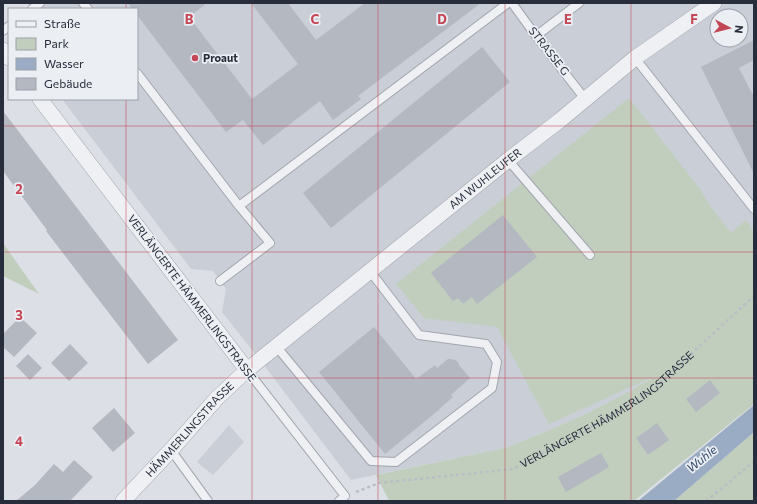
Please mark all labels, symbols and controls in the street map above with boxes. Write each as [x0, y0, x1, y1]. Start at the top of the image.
legend [8, 8, 138, 100]
north arrow [709, 8, 749, 48]
text: B [185, 11, 194, 27]
text: C [311, 11, 320, 27]
text: D [437, 11, 447, 27]
text: E [564, 11, 572, 27]
text: F [690, 11, 698, 27]
text: Straße [44, 16, 80, 30]
street label: STRASSE G [526, 24, 572, 78]
text: N [732, 24, 746, 34]
text: Park [44, 36, 70, 50]
place label: Proaut [203, 51, 238, 64]
marker: Proaut [190, 53, 200, 63]
text: Wasser [44, 56, 84, 70]
text: Gebäude [44, 76, 92, 90]
street label: AM WUHLEUFER [446, 145, 524, 211]
text: 2 [15, 181, 23, 197]
street label: VERLÄNGERTE HÄMMERLINGSTRASSE [125, 211, 260, 384]
text: 3 [15, 307, 23, 323]
street label: VERLÄNGERTE HÄMMERLINGSTRASSE [517, 348, 696, 470]
street label: HÄMMERLINGSTRASSE [142, 379, 236, 479]
text: 4 [15, 433, 23, 449]
water label: Wuhle [684, 441, 720, 475]

